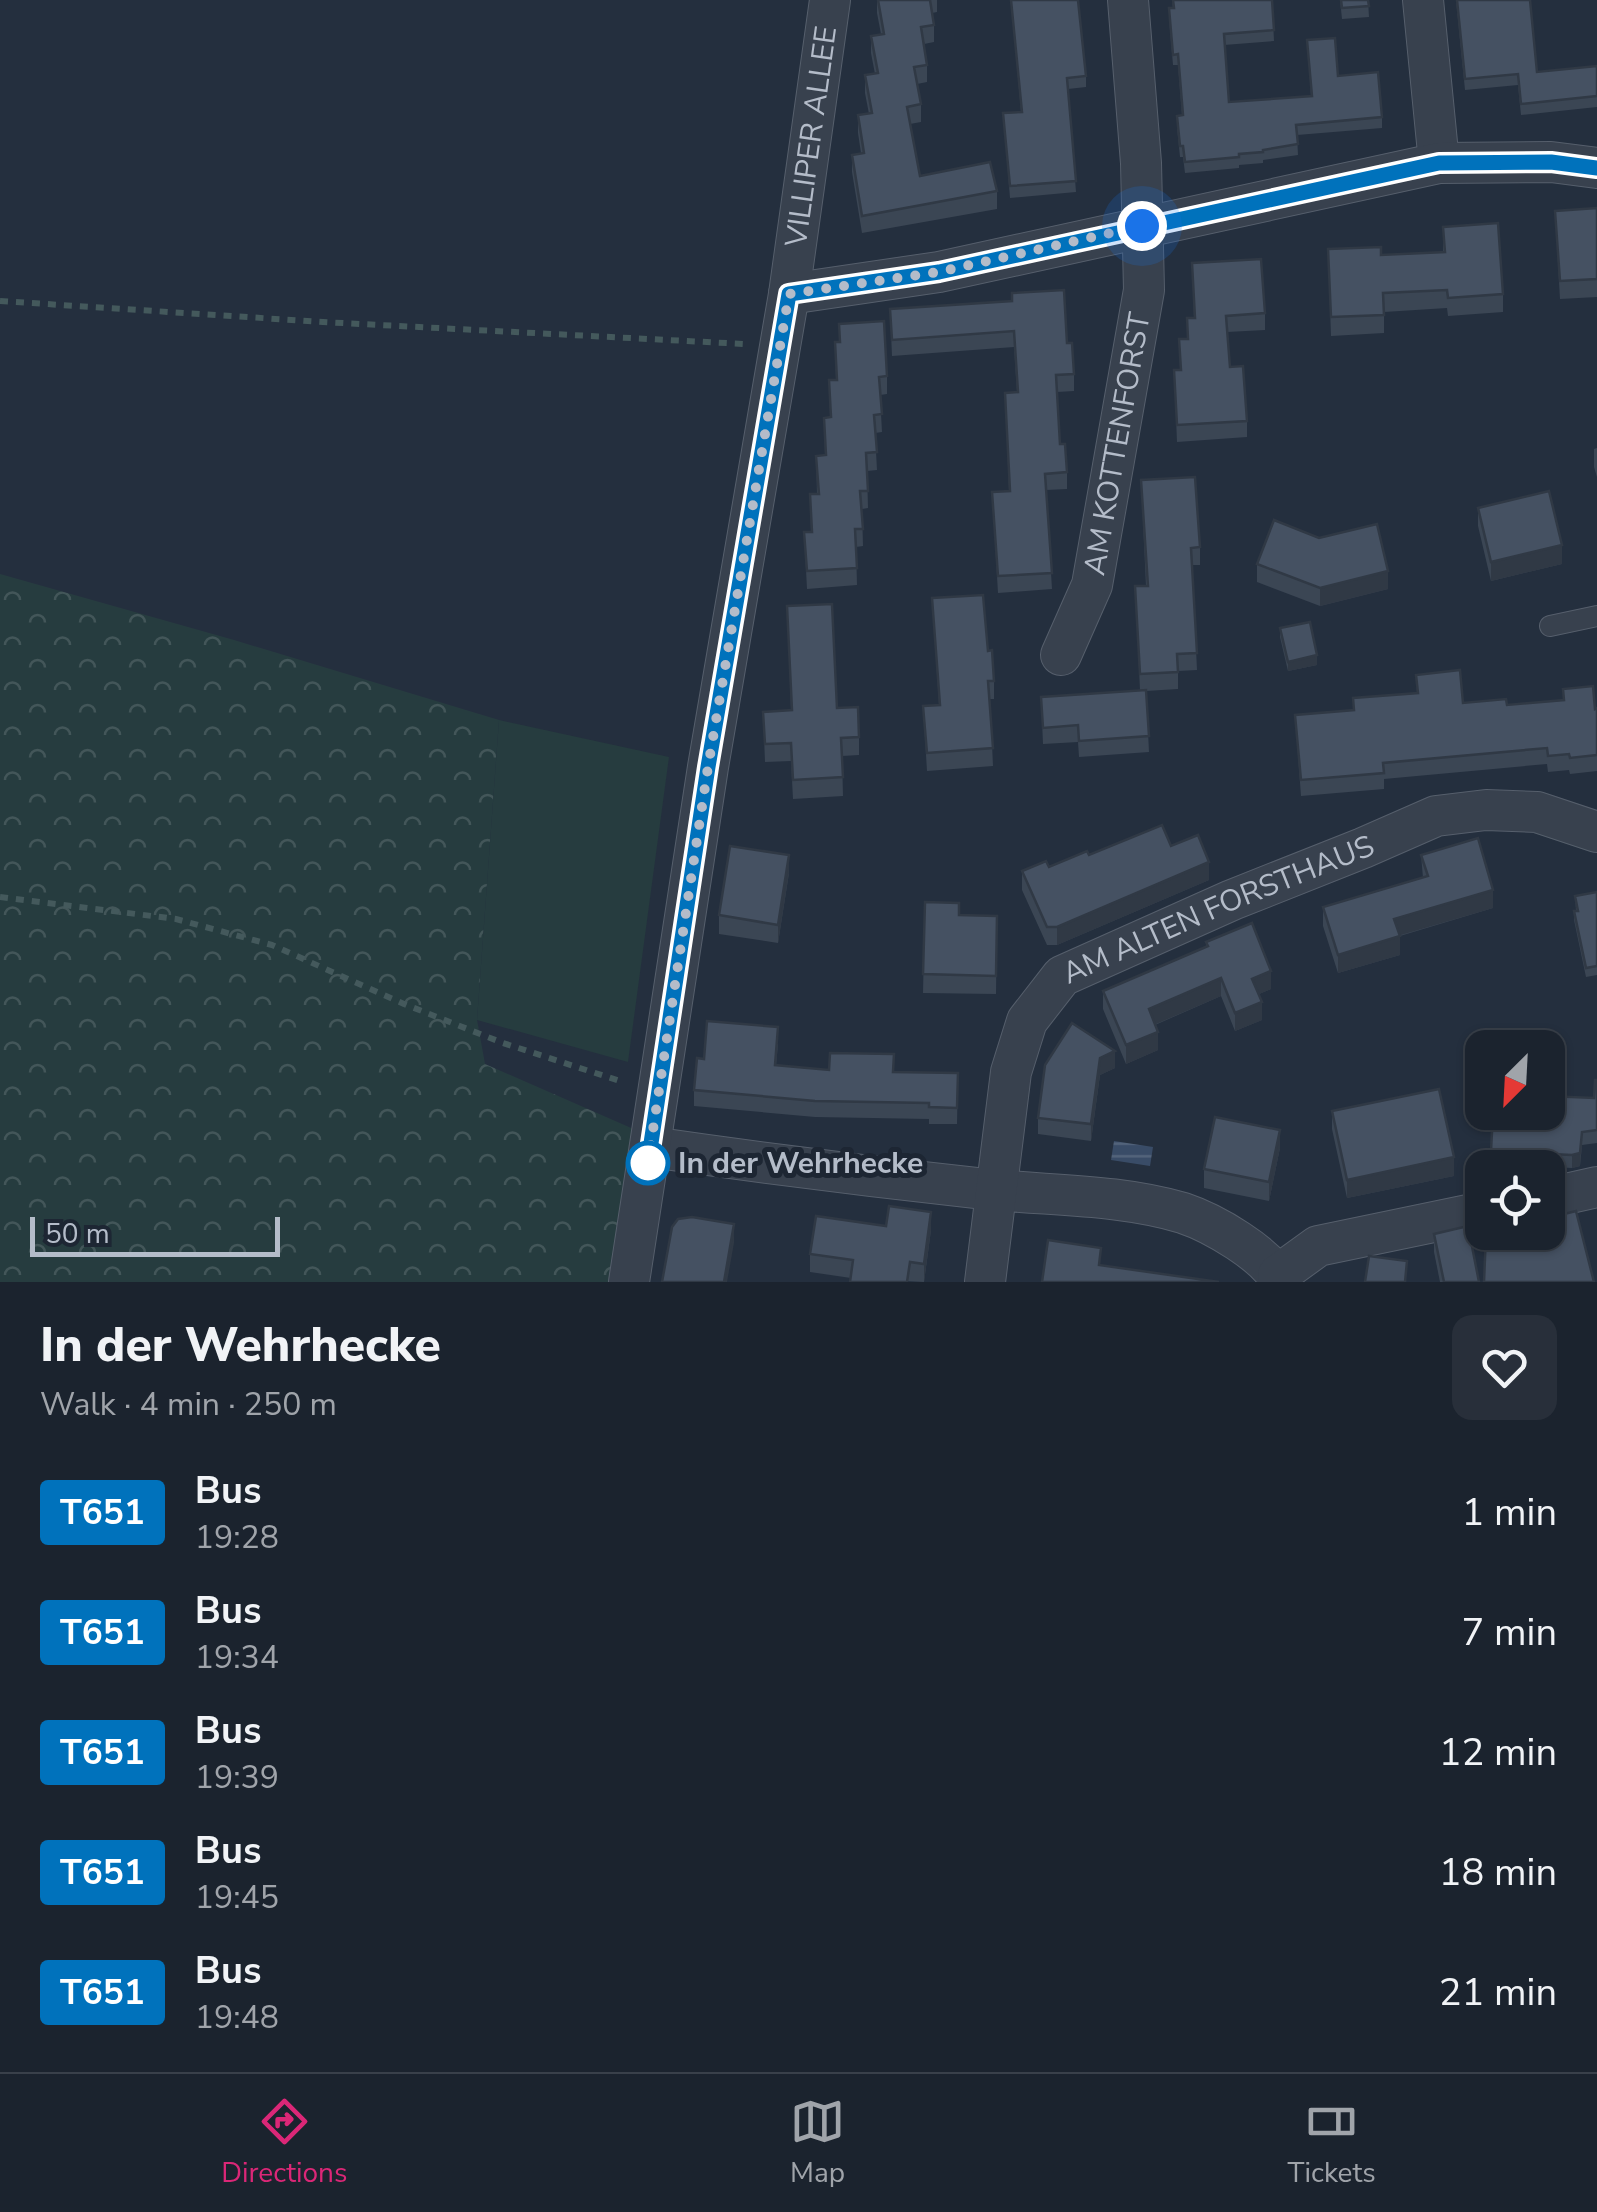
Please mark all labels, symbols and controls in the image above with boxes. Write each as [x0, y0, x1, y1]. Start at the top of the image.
street label: VILLIPER ALLEE [775, 23, 847, 250]
your location [1117, 201, 1167, 251]
street label: AM KOTTENFORST [1074, 309, 1160, 578]
street label: AM ALTEN FORSTHAUS [1056, 825, 1381, 994]
north arrow [1465, 1030, 1565, 1130]
map controls [1465, 1030, 1565, 1250]
marker: In der Wehrhecke [627, 1142, 669, 1184]
place label: In der Wehrhecke [678, 1143, 923, 1184]
button: locate [1465, 1150, 1565, 1250]
scale bar [30, 1212, 280, 1256]
text: 50 m [45, 1215, 110, 1253]
text: In der Wehrhecke [40, 1312, 441, 1378]
button: heart [1452, 1315, 1557, 1420]
text: Walk · 4 min · 250 m [40, 1383, 337, 1426]
text: Bus [195, 1465, 261, 1516]
text: 1 min [1462, 1487, 1557, 1538]
text: T651 [60, 1489, 145, 1536]
text: 19:28 [195, 1516, 279, 1559]
text: Bus [195, 1585, 261, 1636]
text: 7 min [1462, 1607, 1557, 1658]
text: T651 [60, 1609, 145, 1656]
text: 19:34 [195, 1636, 279, 1679]
text: Bus [195, 1705, 261, 1756]
text: 12 min [1439, 1727, 1557, 1778]
text: T651 [60, 1729, 145, 1776]
text: 19:39 [195, 1756, 279, 1799]
text: Bus [195, 1825, 261, 1876]
text: 18 min [1439, 1847, 1557, 1898]
text: T651 [60, 1849, 145, 1896]
text: 19:45 [195, 1876, 279, 1919]
text: Bus [195, 1945, 261, 1996]
text: 21 min [1439, 1967, 1557, 2018]
text: T651 [60, 1969, 145, 2016]
text: 19:48 [195, 1996, 279, 2039]
tab: Directions [221, 2094, 347, 2192]
tab: Map [790, 2094, 845, 2192]
tab: Tickets [1288, 2094, 1376, 2192]

